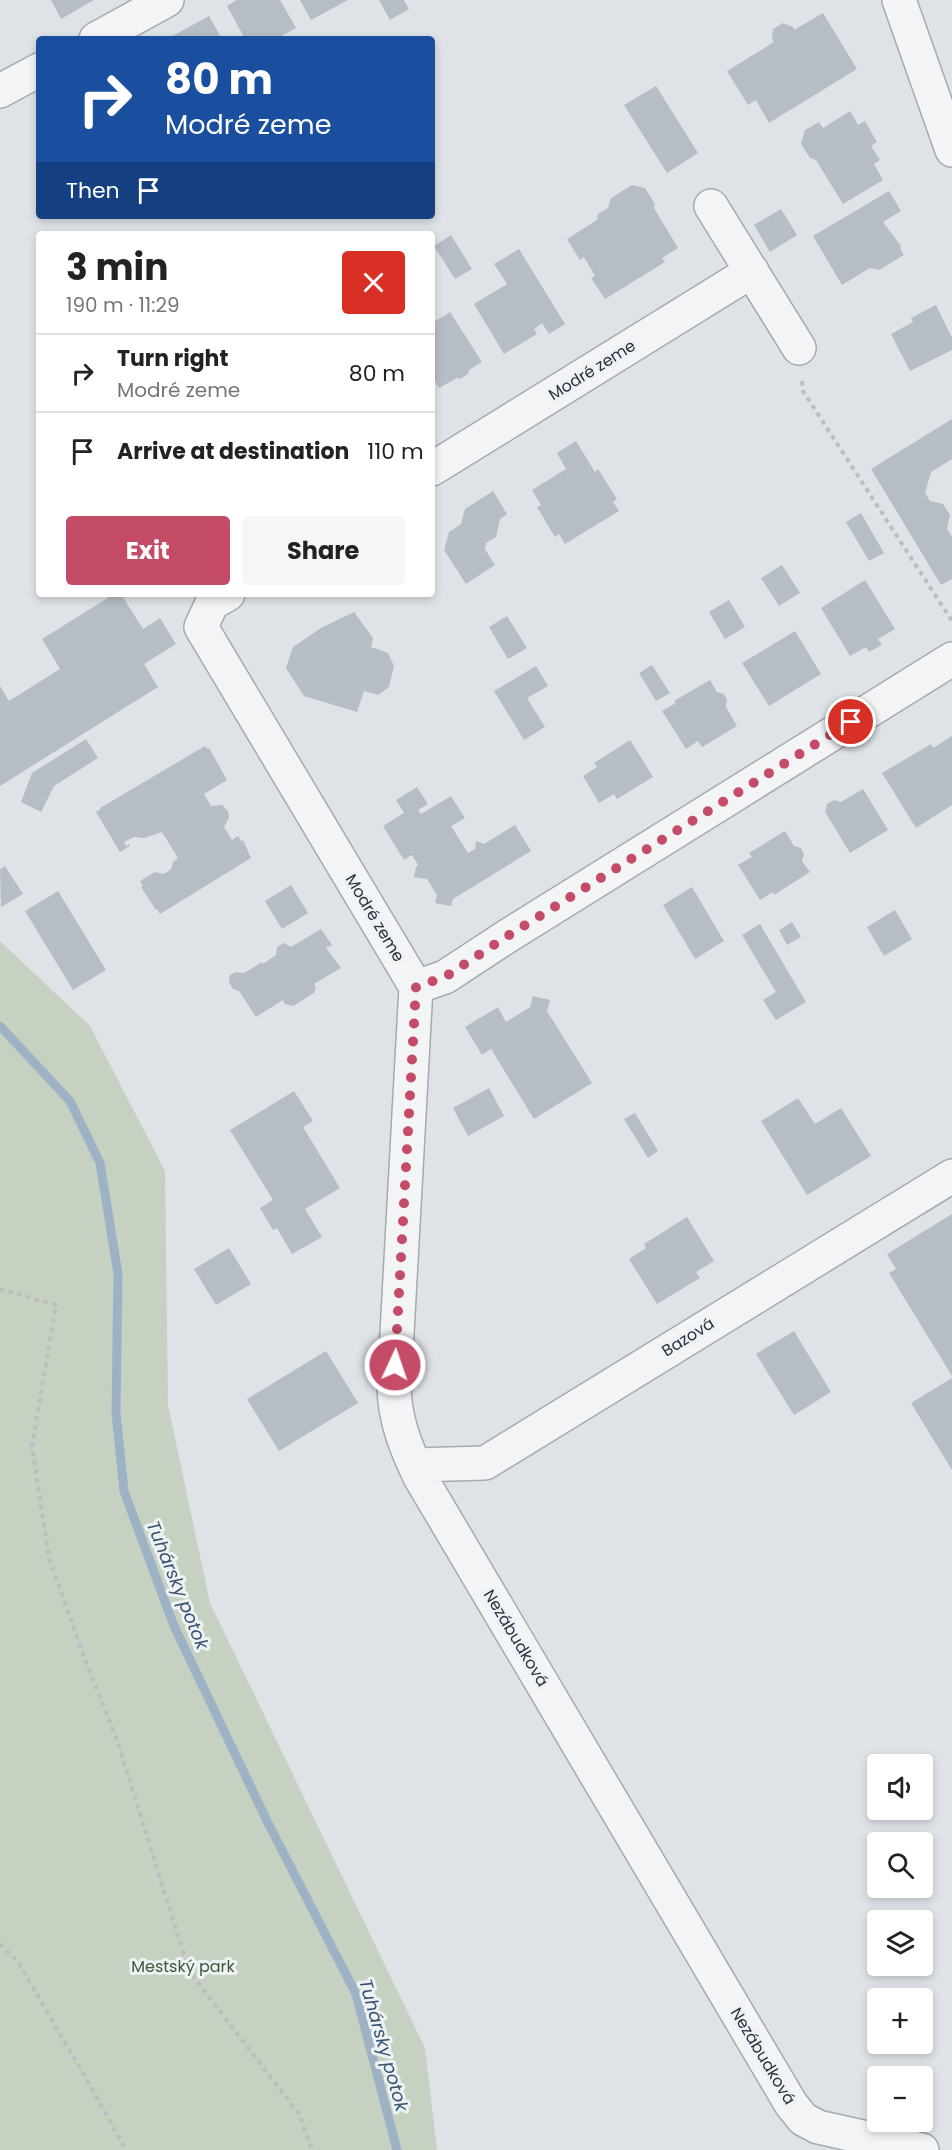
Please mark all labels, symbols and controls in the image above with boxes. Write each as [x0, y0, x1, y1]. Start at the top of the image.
text: 80 m [165, 50, 273, 109]
icon: right [66, 60, 144, 138]
text: Modré zeme [165, 106, 331, 143]
icon: arrive [132, 174, 165, 207]
text: Then [66, 175, 120, 206]
text: 3 min [66, 242, 168, 293]
button: close [342, 251, 405, 314]
text: 190 m · 11:29 [66, 291, 180, 319]
street label: Modré zeme [544, 334, 640, 406]
text: Turn right [117, 343, 228, 374]
icon: right [66, 357, 99, 390]
text: 80 m [349, 358, 405, 389]
text: Modré zeme [117, 376, 240, 404]
icon: arrive [66, 435, 99, 468]
text: Arrive at destination [117, 436, 349, 467]
text: 110 m [367, 436, 424, 467]
button: Exit [66, 516, 230, 585]
button: Share [242, 516, 405, 585]
pin [825, 696, 876, 747]
icon: arrive [834, 705, 867, 738]
street label: Modré zeme [340, 870, 410, 966]
street label: Bazová [657, 1312, 719, 1362]
position arrow [363, 1333, 427, 1397]
water label: Tuhársky potok [141, 1517, 215, 1654]
street label: Nezábudková [478, 1585, 554, 1691]
map controls [867, 1754, 933, 2132]
button: sound [867, 1754, 933, 1820]
button: search [867, 1832, 933, 1898]
button: layers [867, 1910, 933, 1976]
park label: Mestský park [131, 1955, 236, 1978]
water label: Tuhársky potok [353, 1976, 415, 2115]
button: + [867, 1988, 933, 2054]
street label: Nezábudková [725, 2003, 801, 2109]
button: − [867, 2066, 933, 2132]

